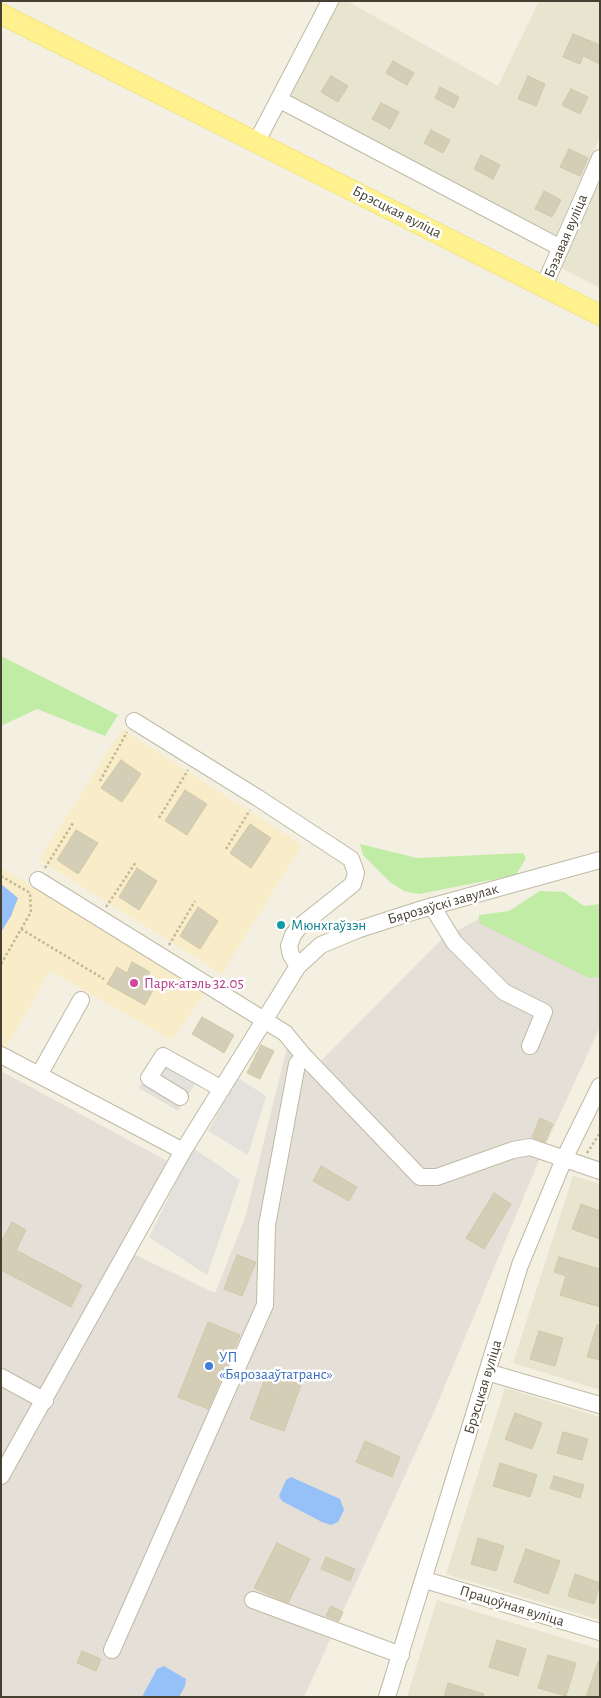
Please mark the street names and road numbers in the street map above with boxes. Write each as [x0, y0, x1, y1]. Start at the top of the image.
street label: Брэсцкая вуліца [349, 182, 445, 242]
street label: Бэзавая вуліца [540, 192, 592, 280]
street label: Бярозаўскі завулак [386, 880, 500, 928]
street label: Брэсцкая вуліца [460, 1338, 506, 1436]
street label: Працоўная вуліца [458, 1582, 566, 1630]

